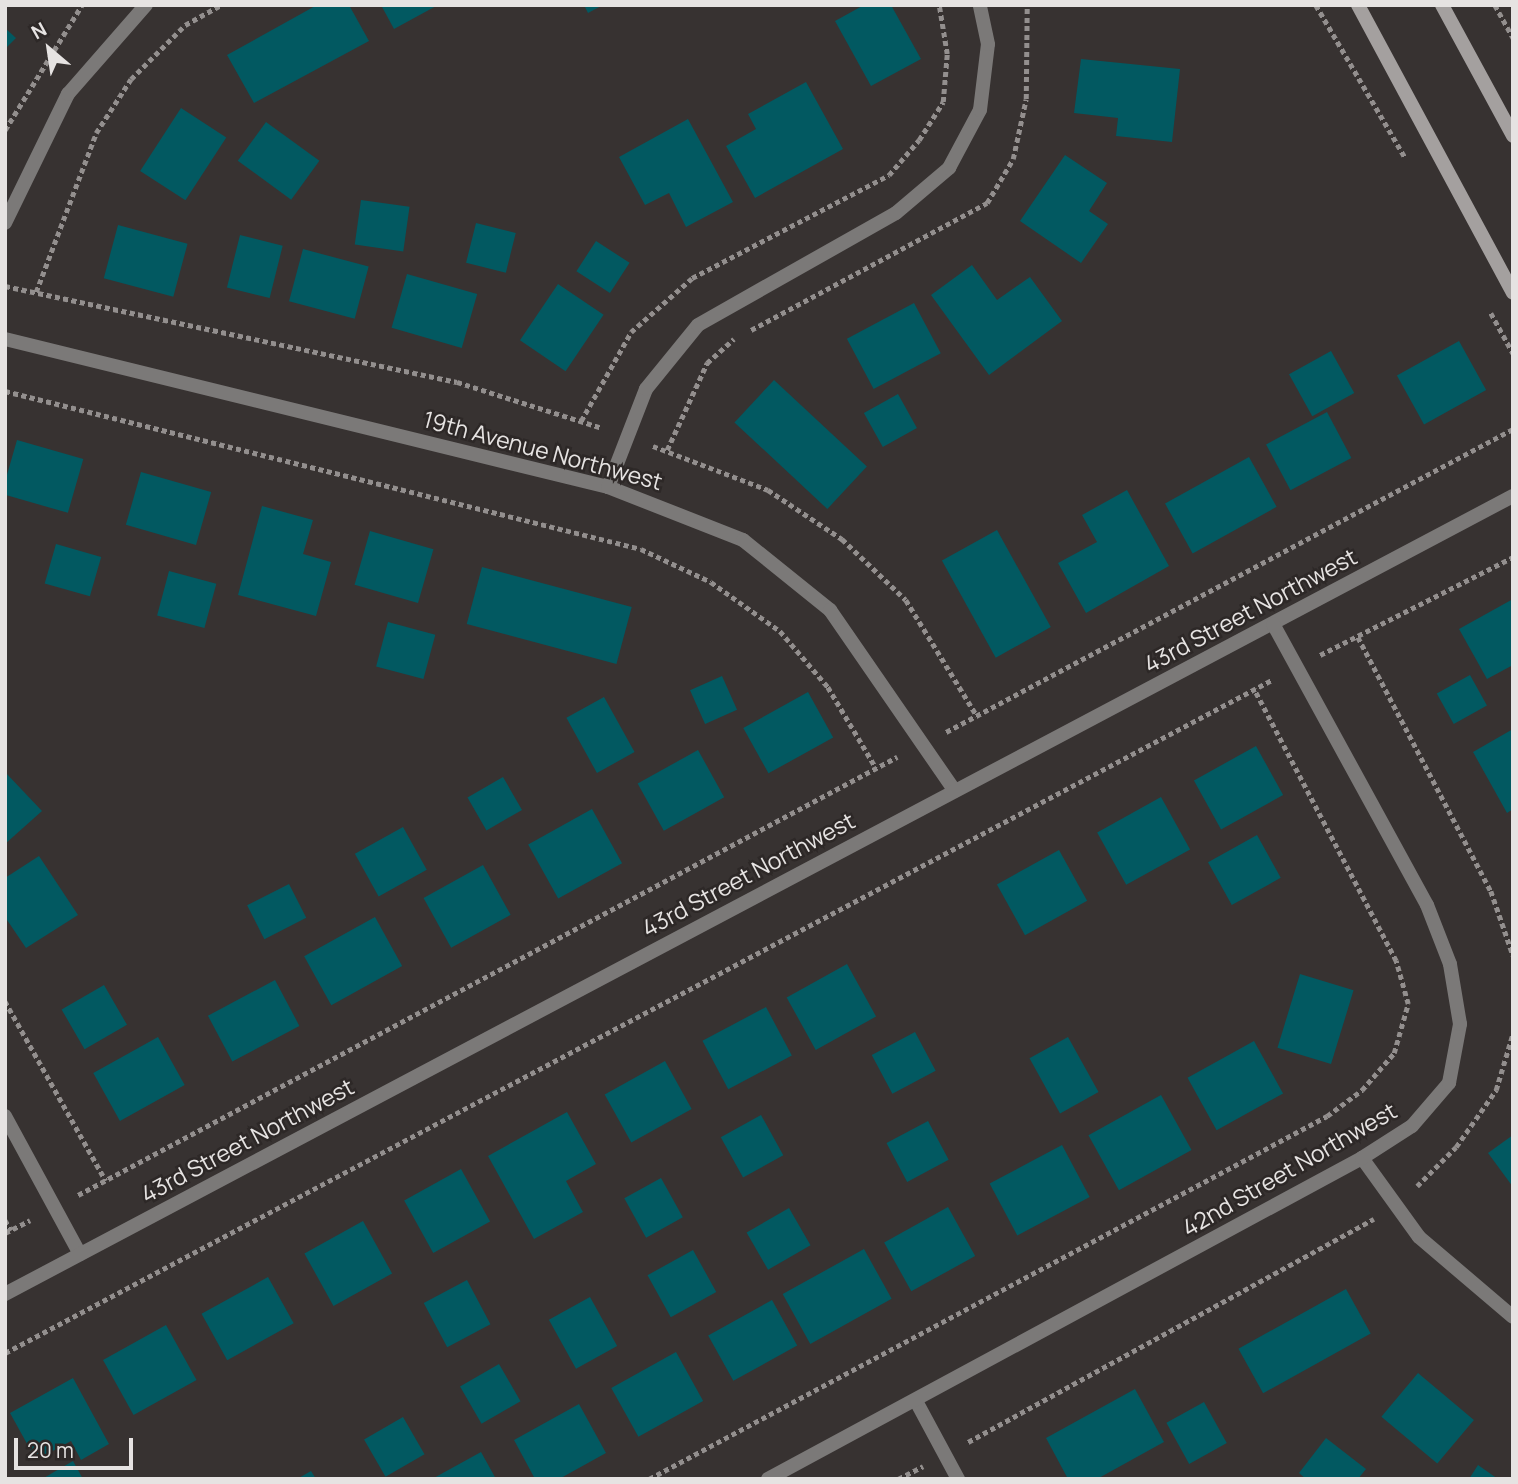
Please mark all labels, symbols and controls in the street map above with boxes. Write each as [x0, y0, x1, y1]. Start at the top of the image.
north arrow [14, 14, 84, 84]
text: N [27, 16, 51, 45]
street label: 19th Avenue Northwest [420, 405, 666, 495]
street label: 43rd Street Northwest [1139, 542, 1361, 678]
street label: 43rd Street Northwest [637, 806, 859, 942]
street label: 43rd Street Northwest [136, 1072, 358, 1208]
street label: 42nd Street Northwest [1177, 1096, 1401, 1242]
scale bar [18, 1424, 136, 1468]
text: 20 m [27, 1436, 74, 1464]

